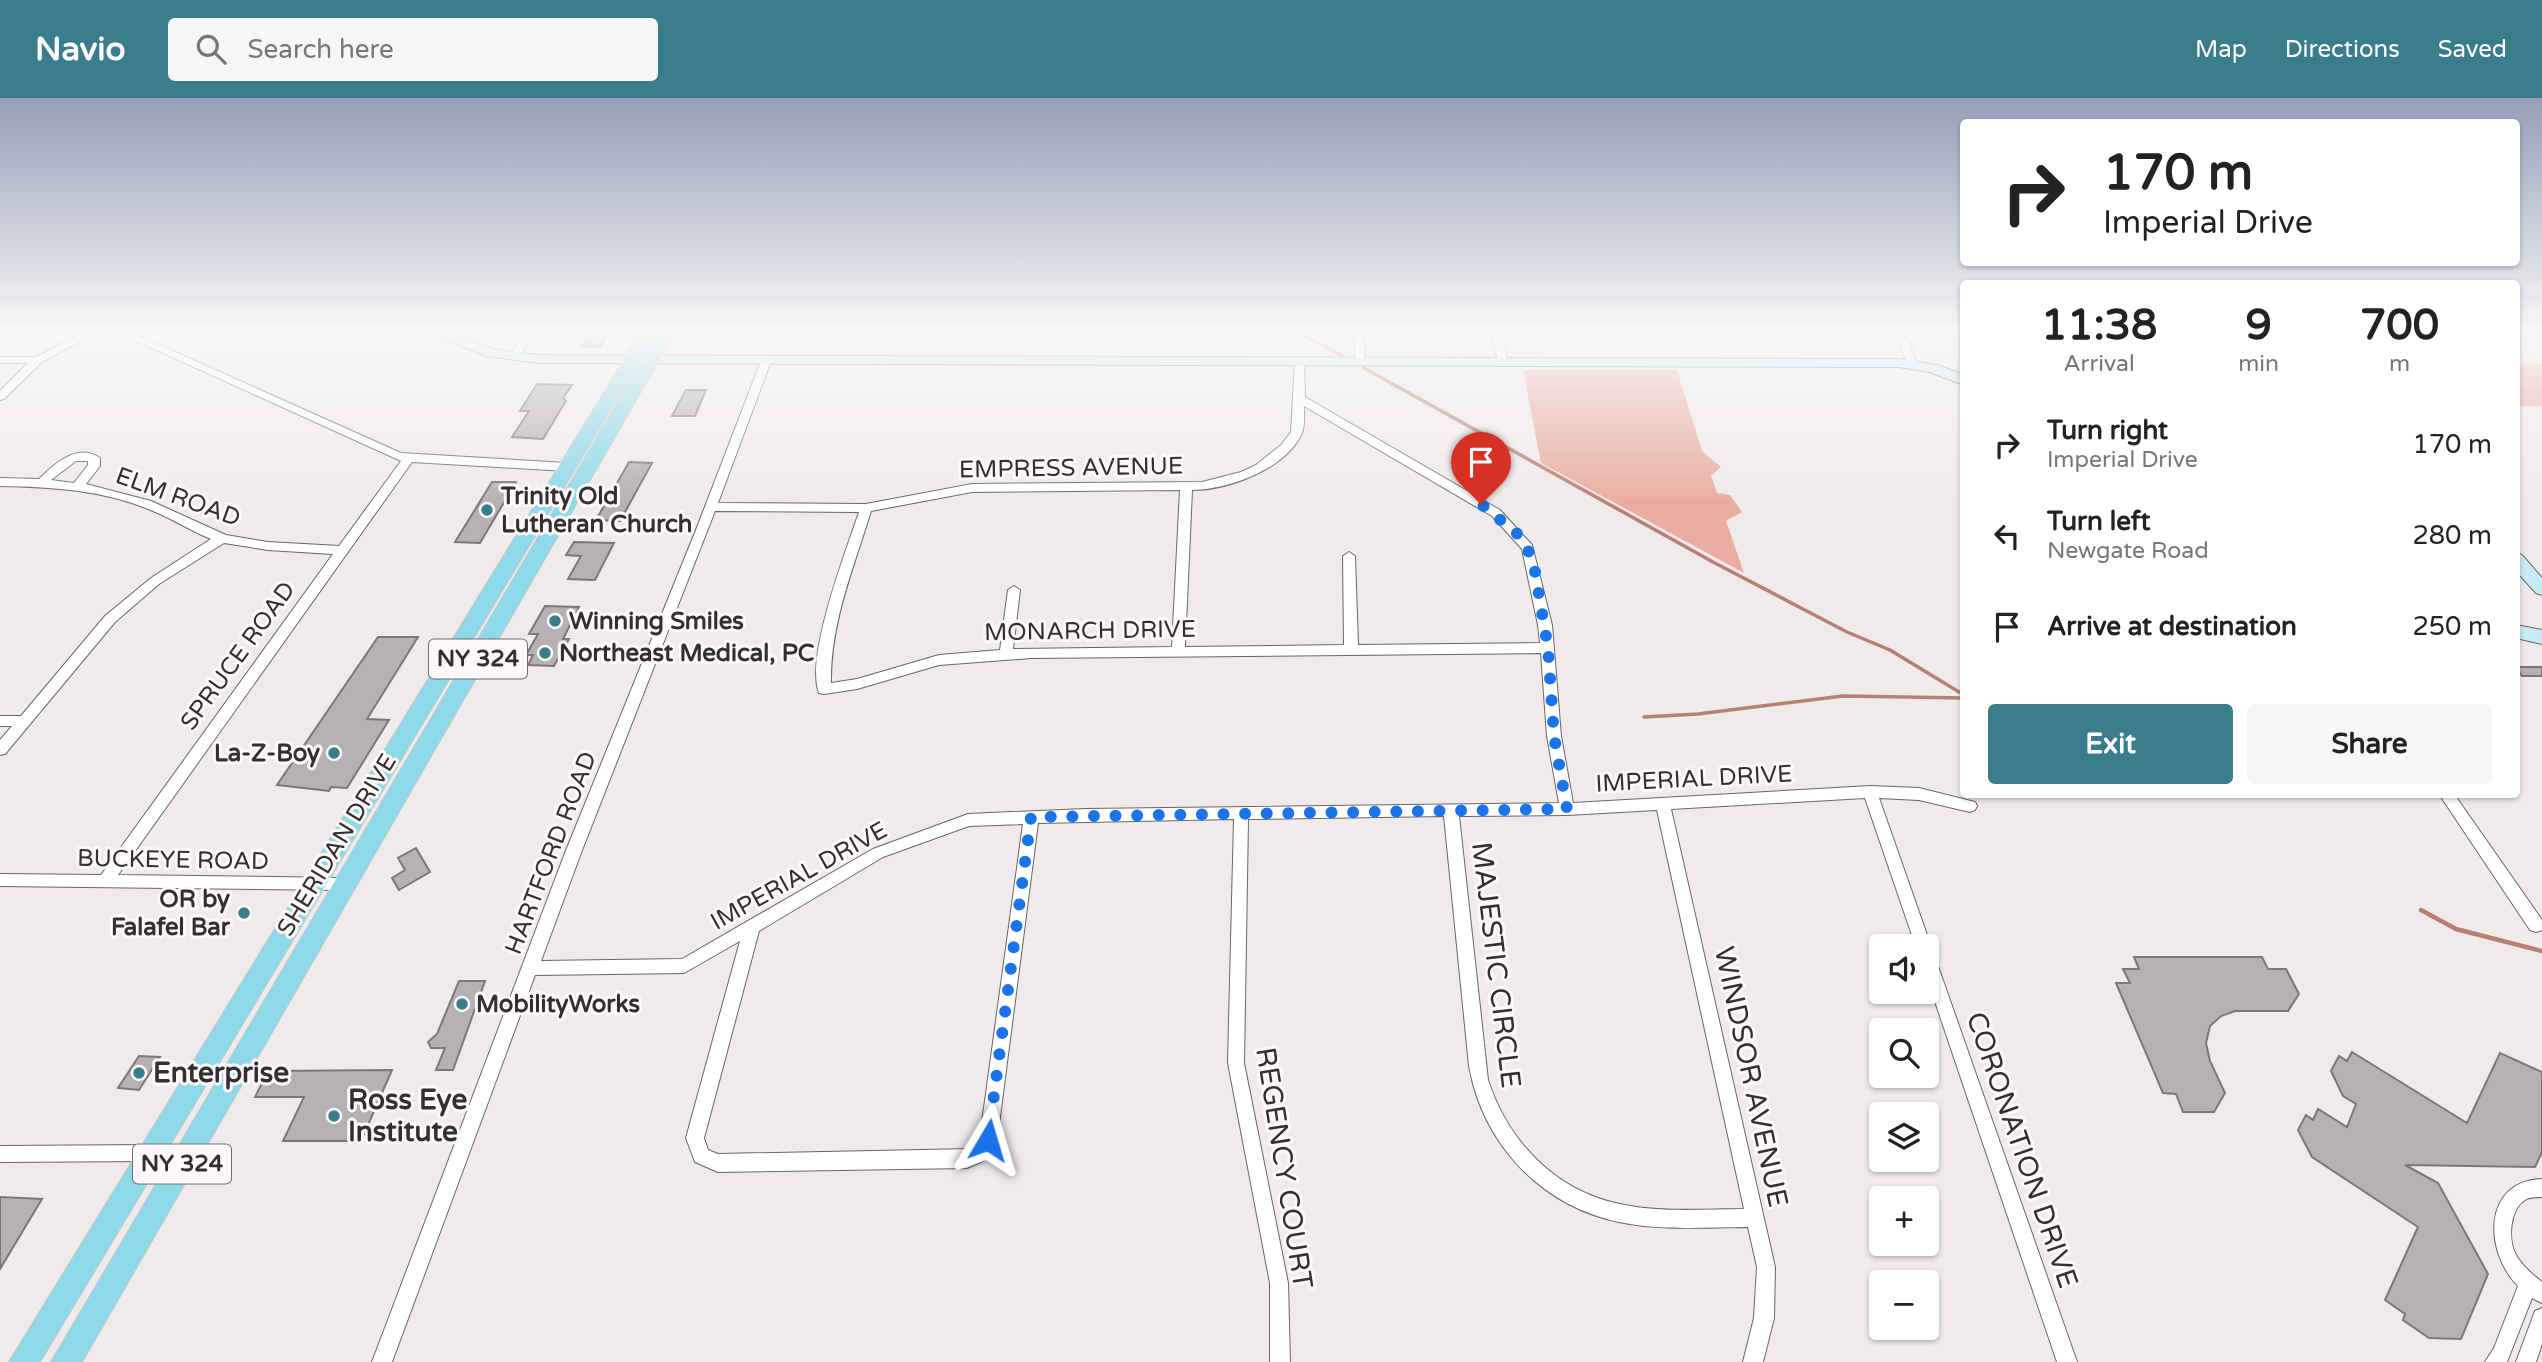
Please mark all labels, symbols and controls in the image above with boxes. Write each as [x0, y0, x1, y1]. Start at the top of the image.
search box [168, 18, 658, 81]
text: Navio [35, 30, 126, 69]
icon: search [192, 30, 230, 68]
text: Search here [248, 34, 394, 65]
text: Map [2195, 35, 2247, 64]
text: Directions [2285, 35, 2400, 64]
text: Saved [2438, 35, 2507, 64]
text: 170 m [2103, 144, 2253, 203]
icon: right [1988, 147, 2079, 238]
text: Imperial Drive [2103, 204, 2313, 242]
text: 11:38 [2041, 300, 2157, 351]
text: 9 [2245, 300, 2272, 351]
text: 700 [2360, 300, 2439, 351]
text: Arrival [2064, 350, 2135, 378]
text: min [2238, 350, 2279, 378]
text: m [2389, 350, 2410, 378]
text: Turn right [2047, 415, 2168, 446]
icon: right [1988, 426, 2026, 464]
text: 170 m [2412, 429, 2492, 460]
pin [1451, 432, 1511, 504]
icon: arrive [1462, 443, 1500, 481]
text: Imperial Drive [2047, 446, 2198, 474]
street label: EMPRESS AVENUE [959, 452, 1183, 484]
street label: ELM ROAD [112, 461, 244, 533]
place label: Trinity Old Lutheran Church [500, 482, 692, 539]
marker: Trinity Old Lutheran Church [479, 502, 495, 518]
text: Turn left [2047, 506, 2150, 537]
icon: left [1988, 517, 2026, 555]
text: 280 m [2412, 520, 2492, 551]
text: Newgate Road [2047, 537, 2209, 565]
street label: SPRUCE ROAD [174, 576, 302, 736]
place label: Winning Smiles [569, 607, 744, 636]
icon: arrive [1988, 608, 2026, 646]
text: Arrive at destination [2047, 611, 2297, 642]
text: 250 m [2412, 611, 2492, 642]
marker: Winning Smiles [547, 613, 563, 629]
street label: MONARCH DRIVE [984, 615, 1196, 647]
road number: NY 324 [429, 639, 527, 678]
place label: Northeast Medical, PC [559, 639, 815, 668]
marker: Northeast Medical, PC [537, 645, 553, 661]
button: Exit [1988, 704, 2233, 784]
button: Share [2247, 704, 2492, 784]
place label: La-Z-Boy [214, 739, 320, 768]
marker: La-Z-Boy [326, 745, 342, 761]
street label: HARTFORD ROAD [499, 748, 603, 958]
street label: SHERIDAN DRIVE [271, 749, 403, 941]
street label: IMPERIAL DRIVE [1595, 759, 1793, 799]
street label: IMPERIAL DRIVE [706, 815, 892, 937]
street label: MAJESTIC CIRCLE [1464, 840, 1528, 1090]
street label: BUCKEYE ROAD [77, 844, 269, 876]
place label: OR by Falafel Bar [111, 885, 231, 942]
marker: OR by Falafel Bar [236, 905, 252, 921]
map controls [1869, 934, 1939, 1340]
button: sound [1869, 934, 1939, 1004]
street label: WINDSOR AVENUE [1707, 944, 1795, 1210]
place label: MobilityWorks [476, 990, 640, 1019]
marker: MobilityWorks [454, 996, 470, 1012]
street label: CORONATION DRIVE [1959, 1007, 2085, 1293]
button: search [1869, 1018, 1939, 1088]
street label: REGENCY COURT [1248, 1045, 1320, 1291]
place label: Enterprise [153, 1056, 289, 1090]
marker: Enterprise [131, 1065, 147, 1081]
place label: Ross Eye Institute [348, 1083, 467, 1149]
button: layers [1869, 1102, 1939, 1172]
position arrow [951, 1103, 1025, 1177]
marker: Ross Eye Institute [326, 1108, 342, 1124]
road number: NY 324 [133, 1144, 231, 1184]
button: + [1869, 1186, 1939, 1256]
button: − [1869, 1270, 1939, 1340]

